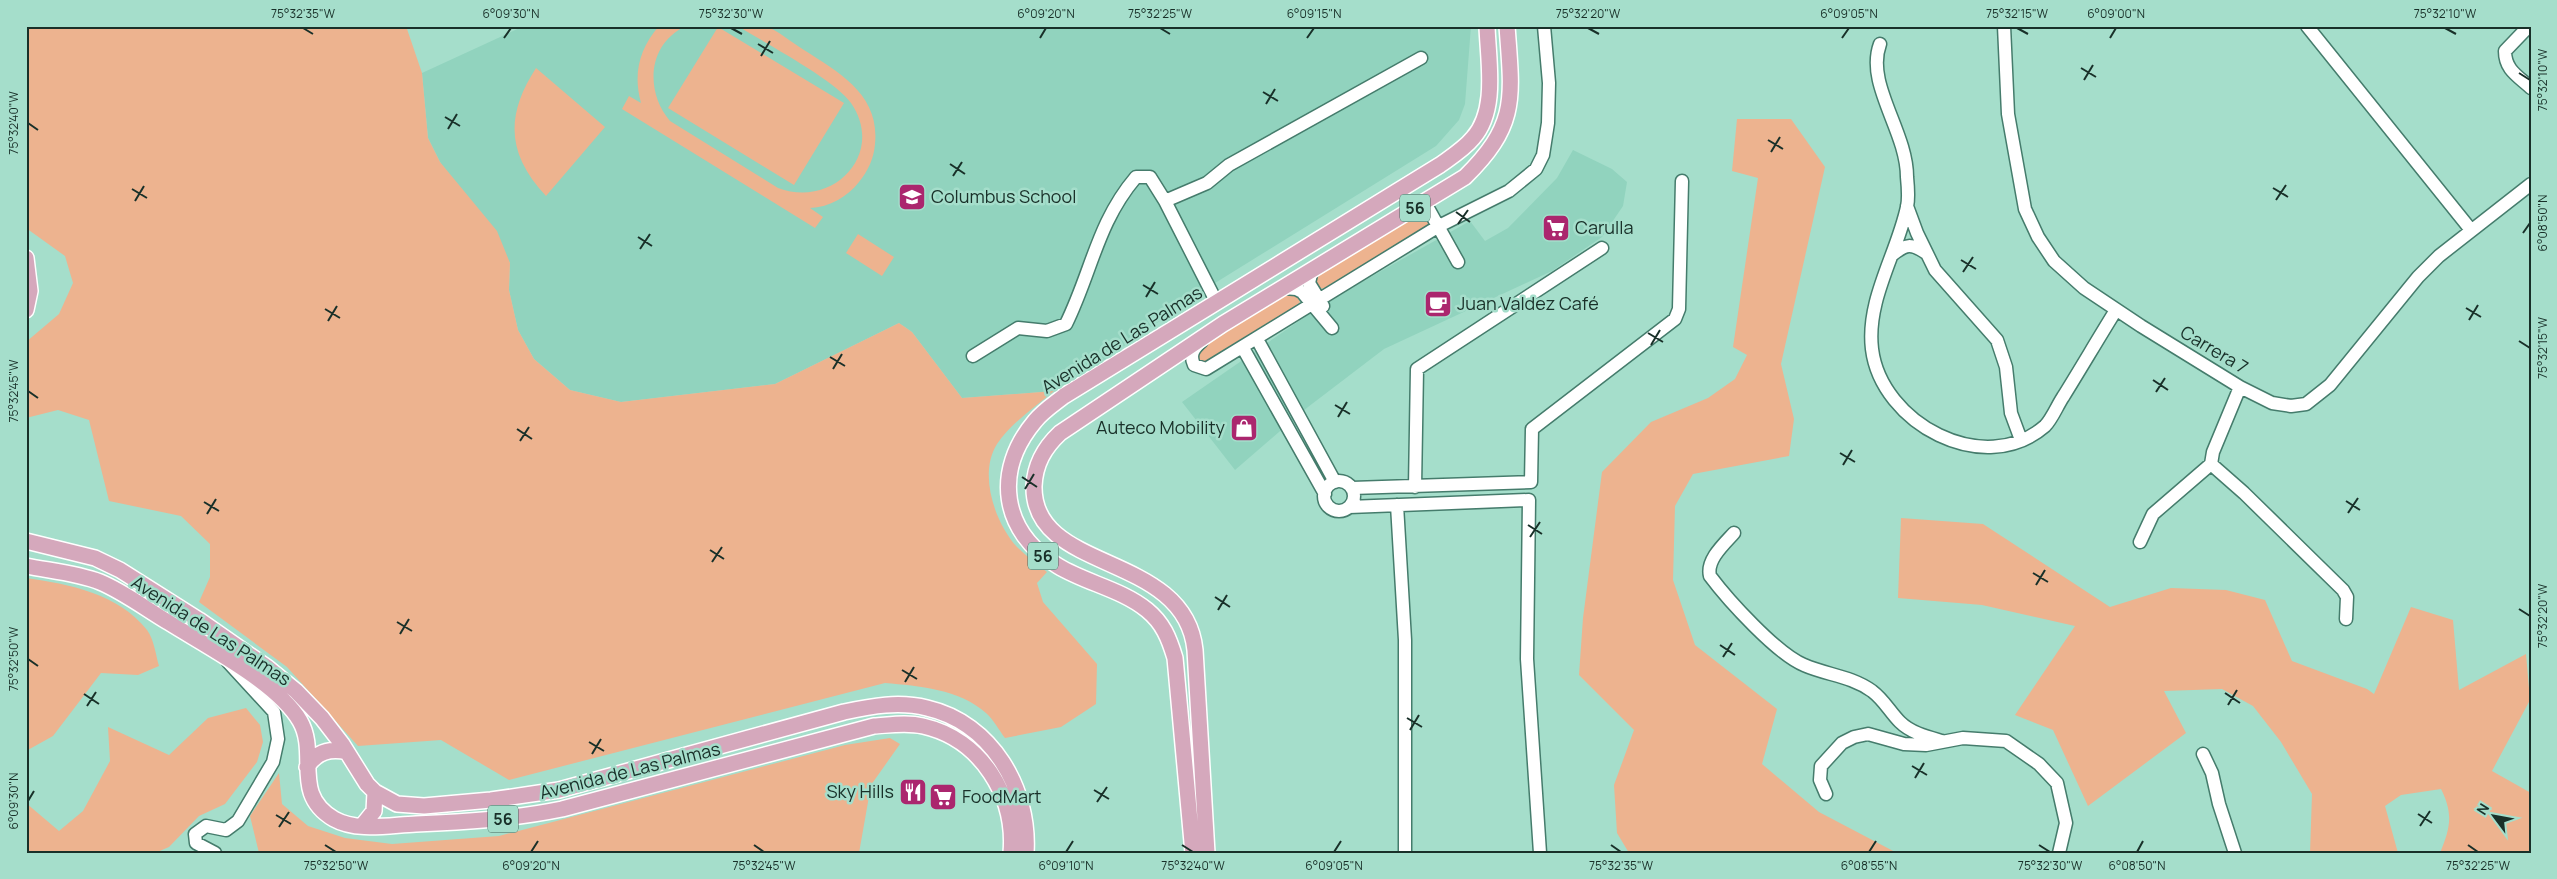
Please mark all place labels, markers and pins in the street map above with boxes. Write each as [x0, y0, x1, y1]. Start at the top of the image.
school or university icon: Columbus School [897, 182, 927, 212]
place label: Columbus School [931, 184, 1076, 208]
supermarket icon: Carulla [1541, 213, 1571, 243]
place label: Carulla [1575, 215, 1633, 239]
cafe icon: Juan Valdez Café [1423, 289, 1453, 319]
place label: Juan Valdez Café [1457, 291, 1599, 315]
shop icon: Auteco Mobility [1229, 413, 1259, 443]
place label: Auteco Mobility [1096, 415, 1225, 439]
restaurant icon: Sky Hills [898, 777, 928, 807]
place label: Sky Hills [826, 779, 894, 803]
supermarket icon: FoodMart [928, 782, 958, 812]
place label: FoodMart [962, 784, 1042, 808]

